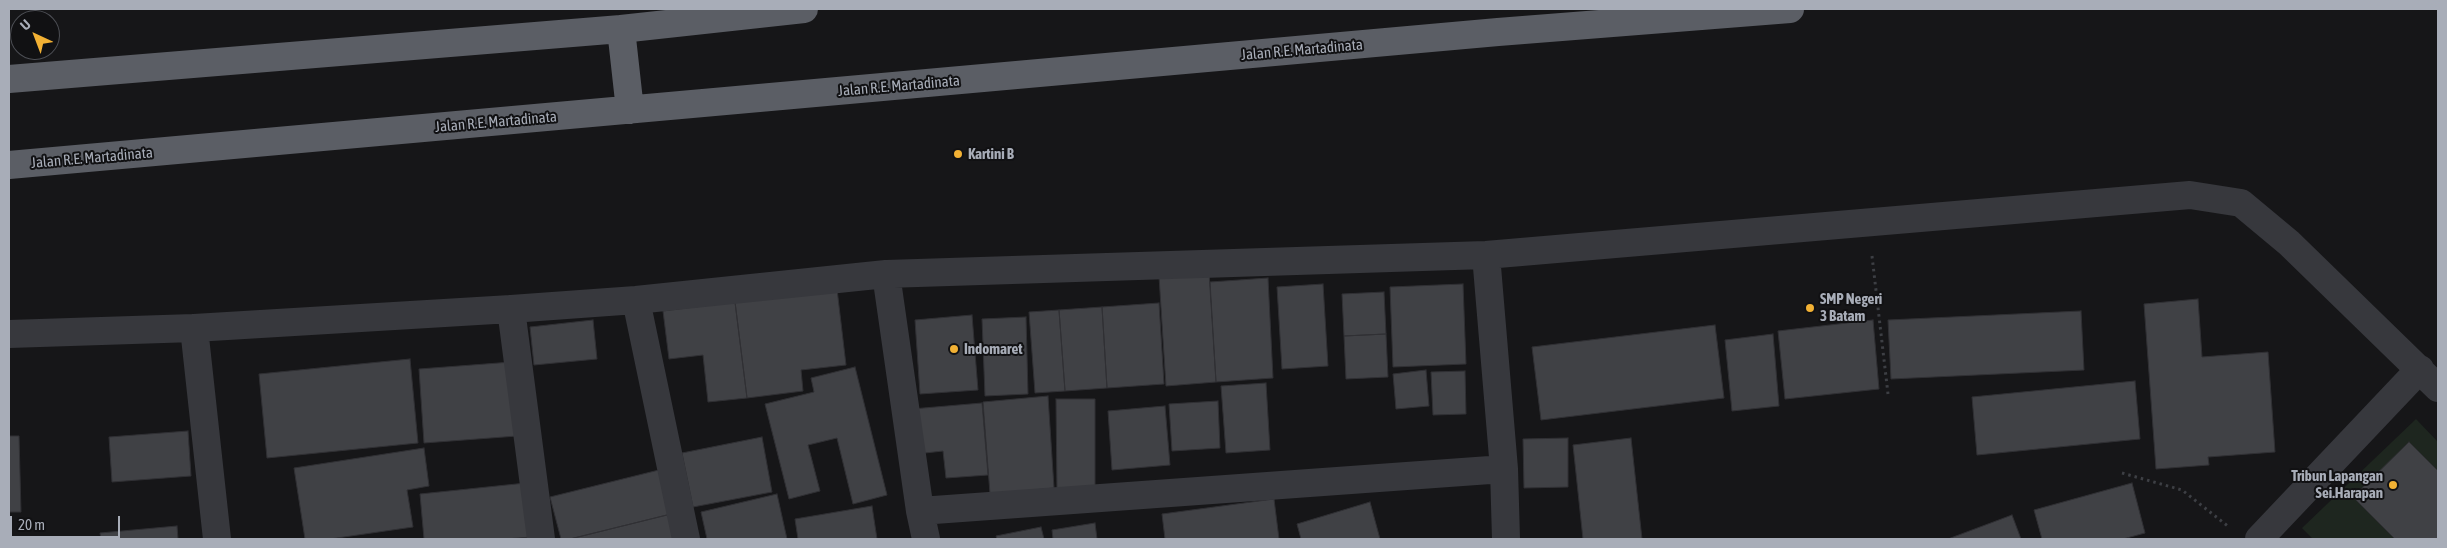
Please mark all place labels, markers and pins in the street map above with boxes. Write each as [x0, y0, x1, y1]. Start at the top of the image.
place label: Kartini B [968, 145, 1014, 163]
marker: Kartini B [952, 148, 964, 160]
place label: SMP Negeri 3 Batam [1820, 290, 1882, 325]
marker: SMP Negeri 3 Batam [1804, 302, 1816, 314]
place label: Indomaret [964, 340, 1023, 358]
marker: Indomaret [948, 343, 960, 355]
place label: Tribun Lapangan Sei.Harapan [2291, 467, 2383, 502]
marker: Tribun Lapangan Sei.Harapan [2387, 479, 2399, 491]

